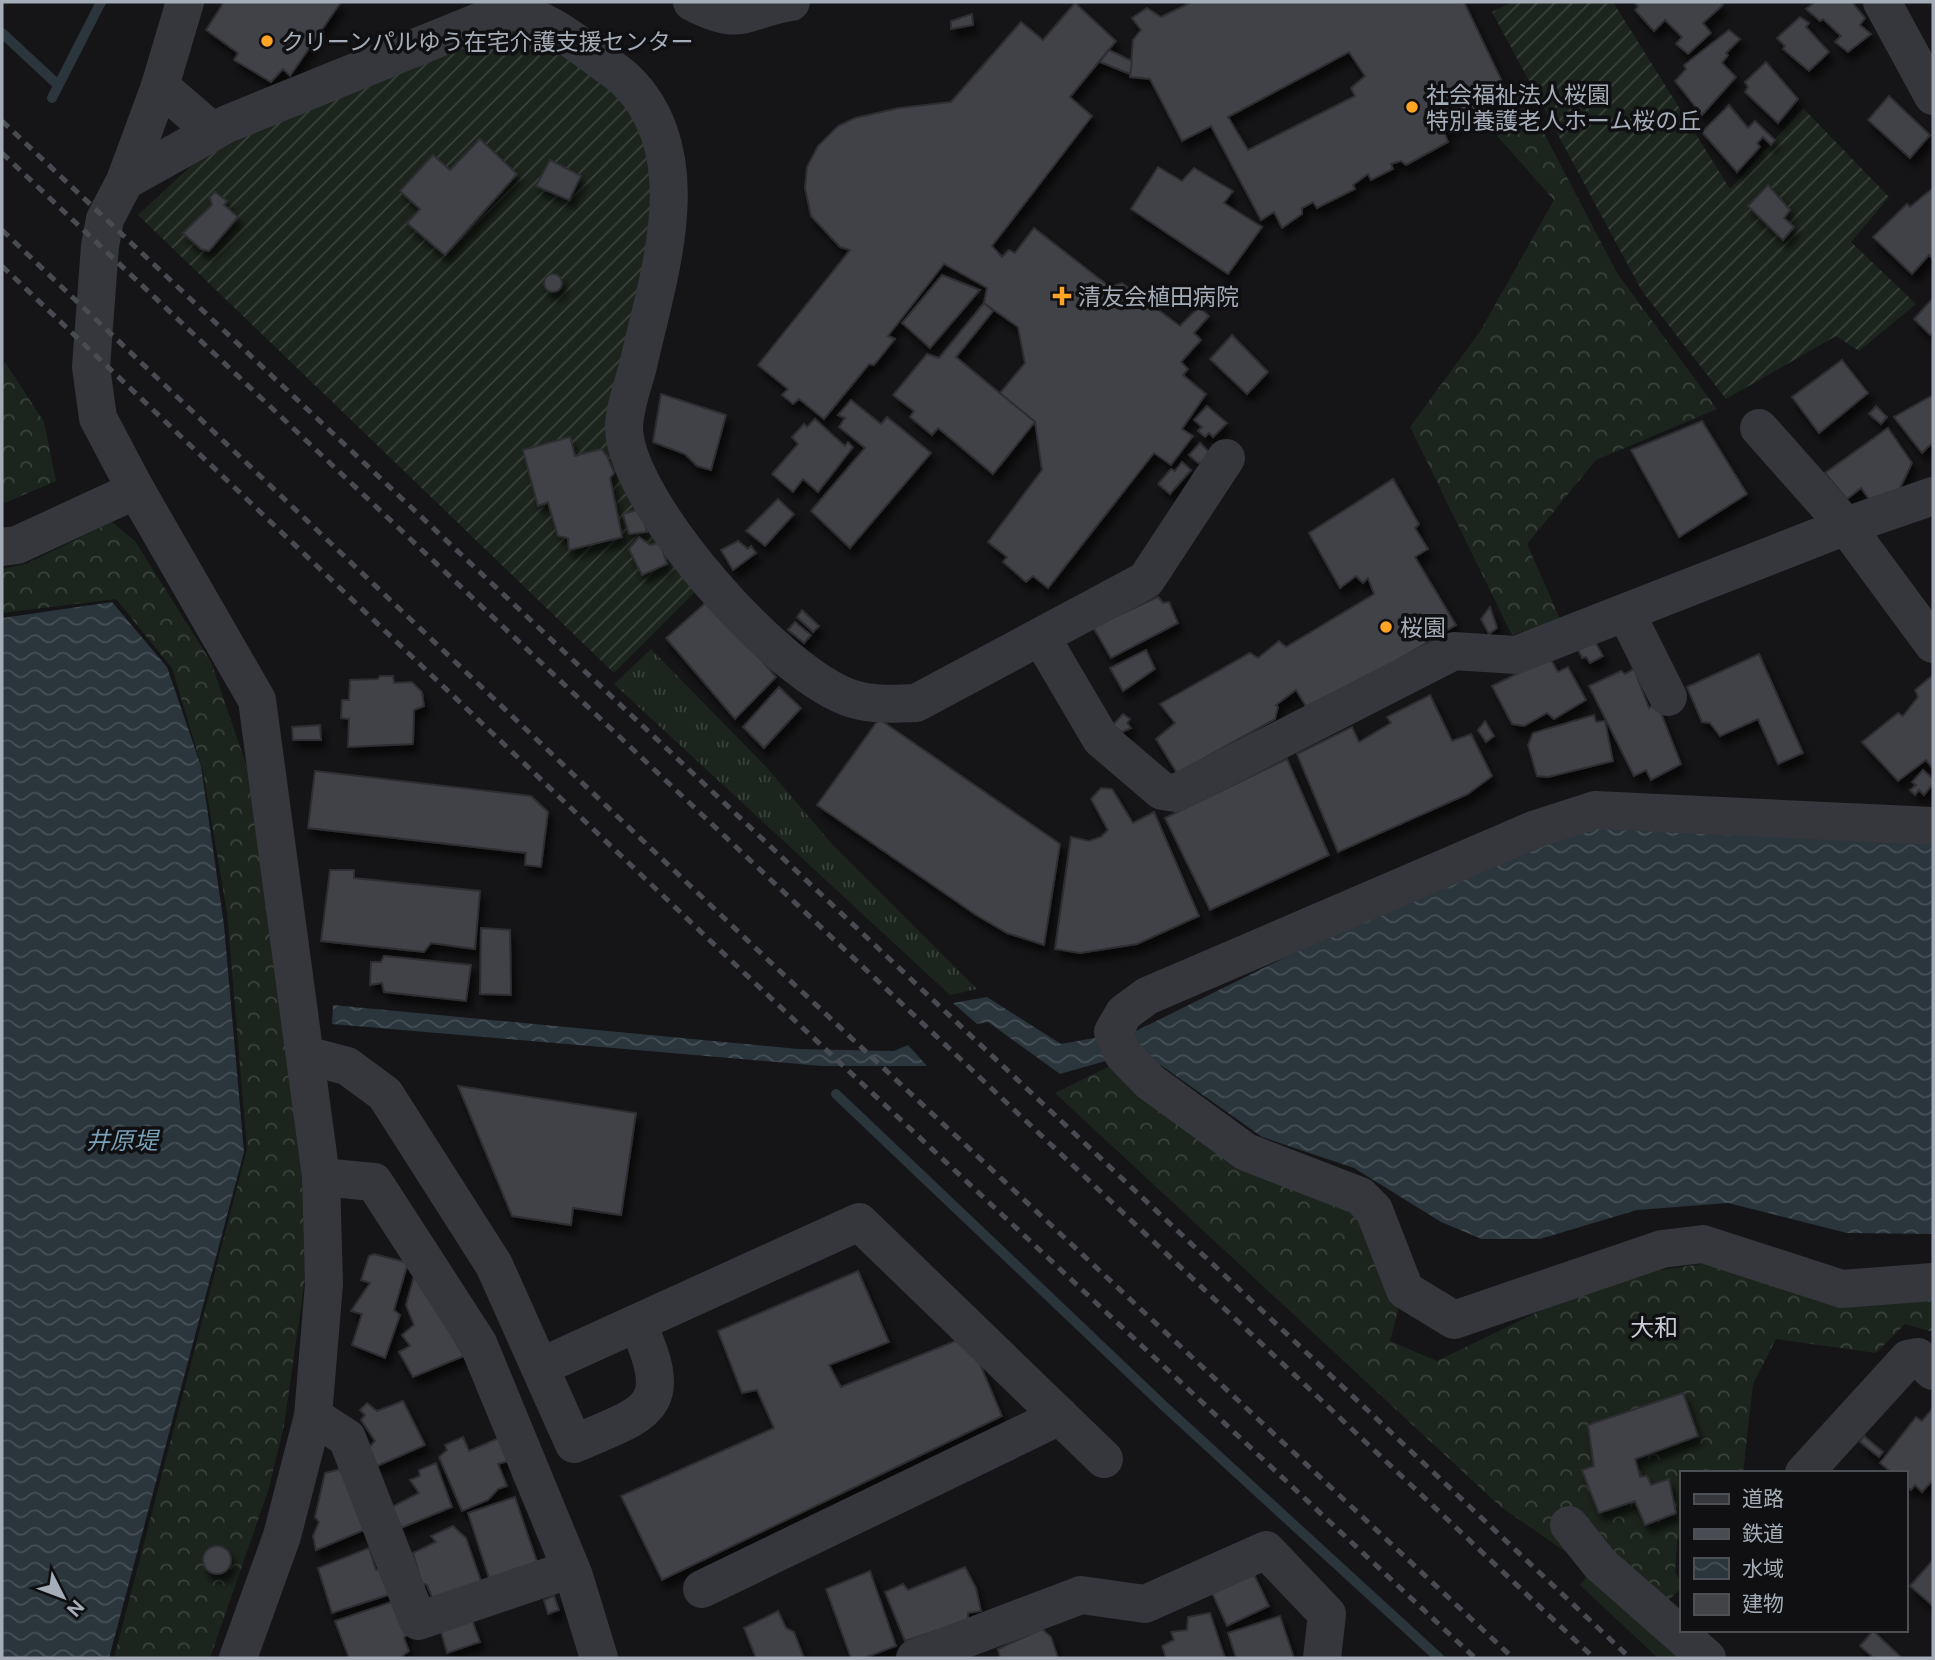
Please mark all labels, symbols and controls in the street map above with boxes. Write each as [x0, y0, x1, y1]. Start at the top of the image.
place label: クリーンパルゆう在宅介護支援センター [281, 28, 694, 55]
marker: クリーンパルゆう在宅介護支援センター [259, 33, 275, 49]
place label: 社会福祉法人桜園 特別養護老人ホーム桜の丘 [1426, 81, 1701, 134]
marker: 社会福祉法人桜園 特別養護老人ホーム桜の丘 [1404, 99, 1420, 115]
place label: 清友会植田病院 [1078, 283, 1239, 310]
marker: 清友会植田病院 [1052, 286, 1072, 306]
place label: 桜園 [1400, 614, 1446, 641]
marker: 桜園 [1378, 619, 1394, 635]
water label: 井原堤 [86, 1126, 161, 1154]
district label: 大和 [1630, 1313, 1678, 1341]
legend [1680, 1471, 1907, 1632]
text: 道路 [1742, 1486, 1784, 1511]
text: 鉄道 [1742, 1521, 1784, 1546]
text: 水域 [1742, 1556, 1784, 1581]
north arrow [28, 1562, 98, 1632]
text: 建物 [1742, 1591, 1784, 1616]
text: N [62, 1595, 89, 1621]

